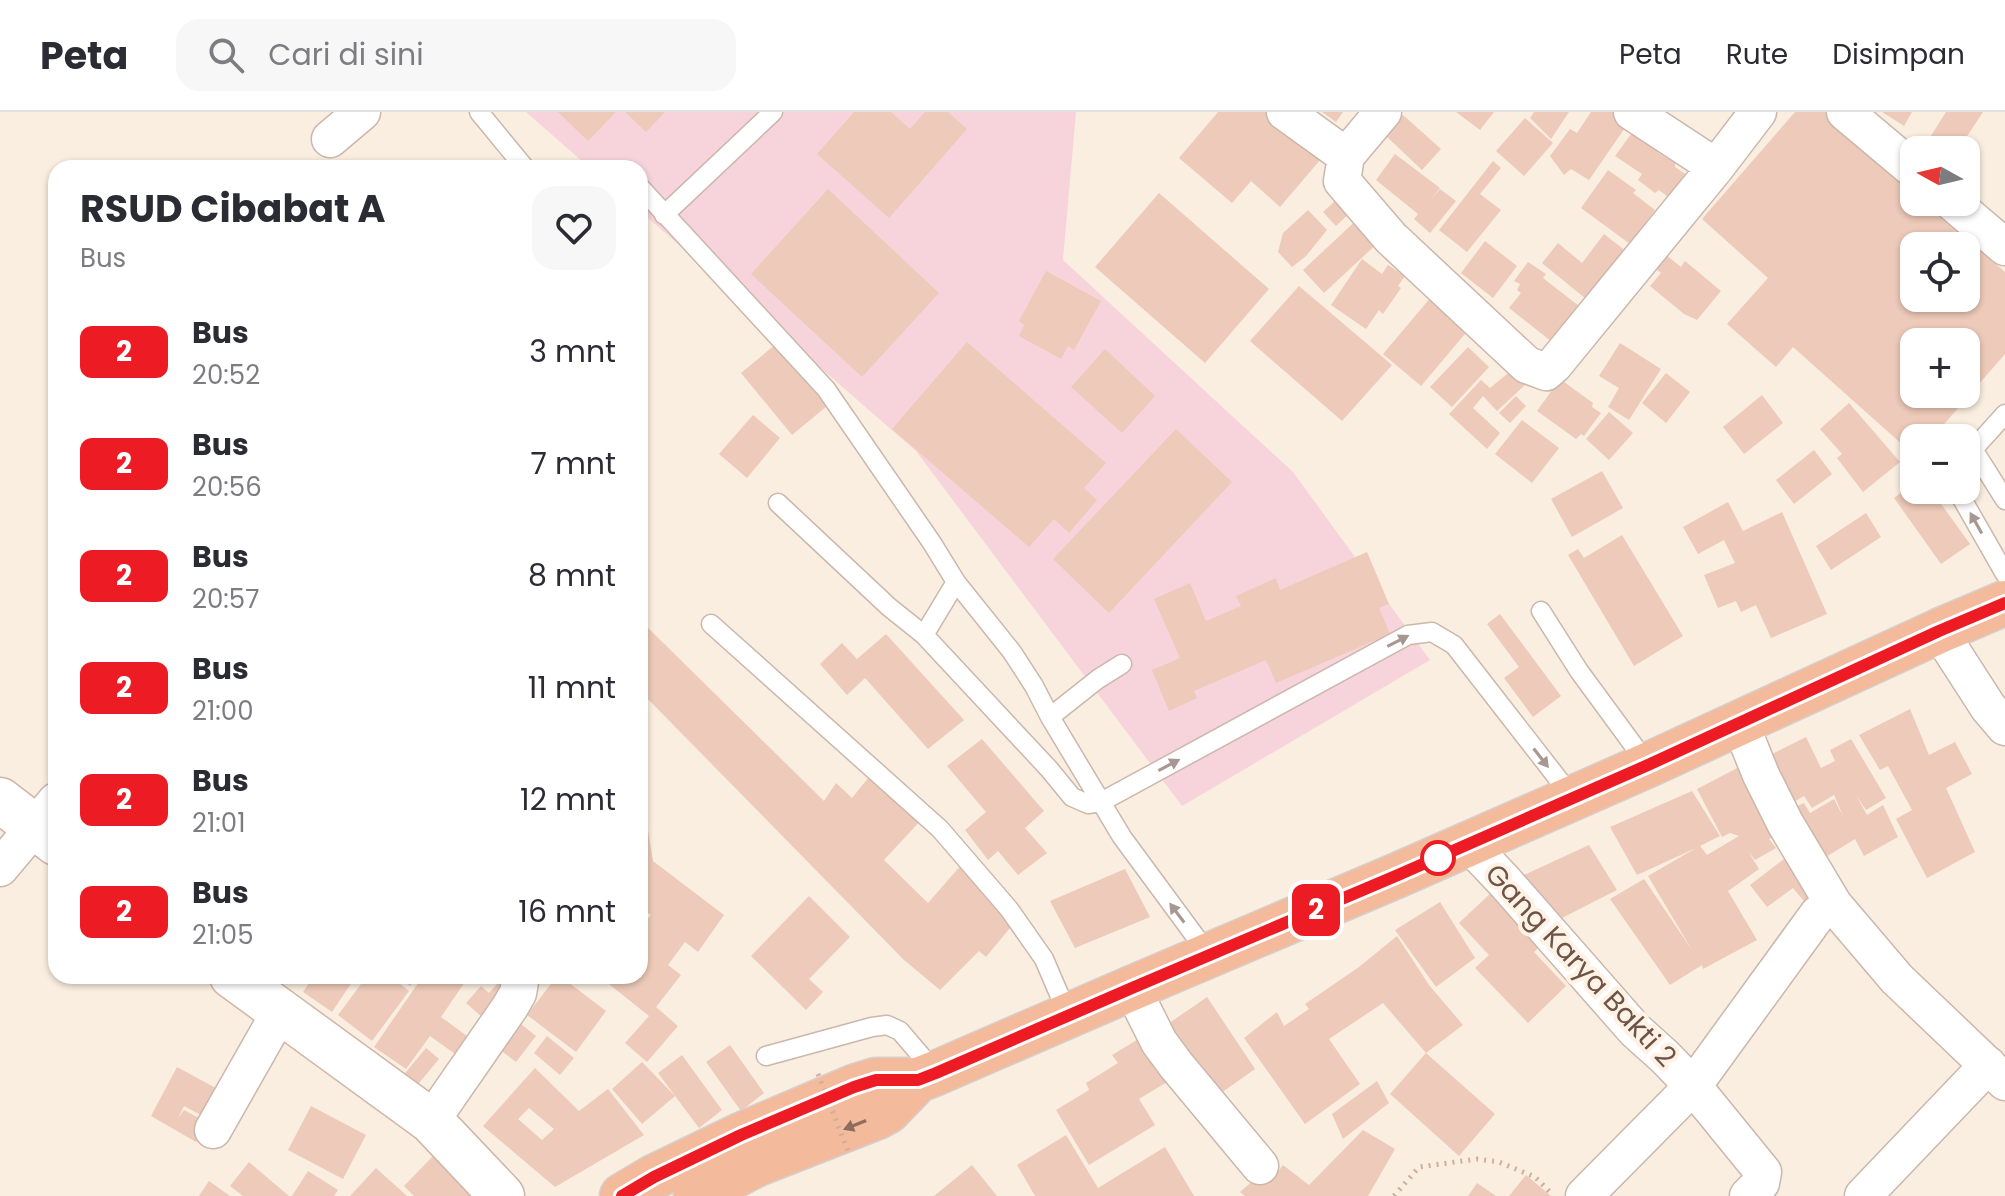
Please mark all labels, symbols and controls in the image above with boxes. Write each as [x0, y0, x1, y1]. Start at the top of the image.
search box [176, 19, 736, 91]
text: Peta [40, 29, 128, 82]
icon: search [204, 33, 248, 77]
text: Cari di sini [268, 33, 424, 76]
text: Peta [1619, 35, 1682, 74]
text: Rute [1726, 35, 1788, 74]
text: Disimpan [1832, 35, 1965, 74]
north arrow [1900, 136, 1980, 216]
map controls [1900, 136, 1980, 504]
text: RSUD Cibabat A [80, 182, 385, 235]
button: heart [532, 186, 616, 270]
button: locate [1900, 232, 1980, 312]
text: Bus [80, 240, 126, 276]
text: Bus [192, 311, 249, 354]
button: + [1900, 328, 1980, 408]
text: 3 mnt [529, 330, 616, 373]
text: 2 [116, 332, 132, 371]
text: 20:52 [192, 357, 260, 393]
text: Bus [192, 423, 249, 466]
button: − [1900, 424, 1980, 504]
text: 7 mnt [531, 442, 616, 485]
text: 2 [116, 444, 132, 483]
text: 20:56 [192, 469, 262, 505]
one-way arrow [1969, 512, 1983, 535]
text: Bus [192, 535, 249, 578]
text: 8 mnt [528, 554, 616, 597]
text: 2 [116, 556, 132, 595]
text: 20:57 [192, 581, 259, 617]
one-way arrow [1387, 635, 1410, 648]
text: Bus [192, 647, 249, 690]
text: 11 mnt [528, 666, 616, 709]
text: 2 [116, 668, 132, 707]
text: 21:00 [192, 693, 253, 729]
one-way arrow [1533, 748, 1549, 768]
one-way arrow [1158, 758, 1181, 772]
text: Bus [192, 759, 249, 802]
text: 12 mnt [520, 778, 616, 821]
text: 2 [116, 780, 132, 819]
text: 21:01 [192, 805, 245, 841]
unlabelled marker [1421, 841, 1455, 875]
street label: Gang Karya Bakti 2 [1476, 855, 1685, 1075]
text: Bus [192, 871, 249, 914]
line badge: 2 [1290, 884, 1342, 936]
text: 16 mnt [518, 890, 616, 933]
text: 2 [1308, 890, 1324, 929]
text: 2 [116, 892, 132, 931]
one-way arrow [1170, 902, 1185, 923]
text: 21:05 [192, 917, 253, 953]
one-way arrow [843, 1119, 867, 1132]

